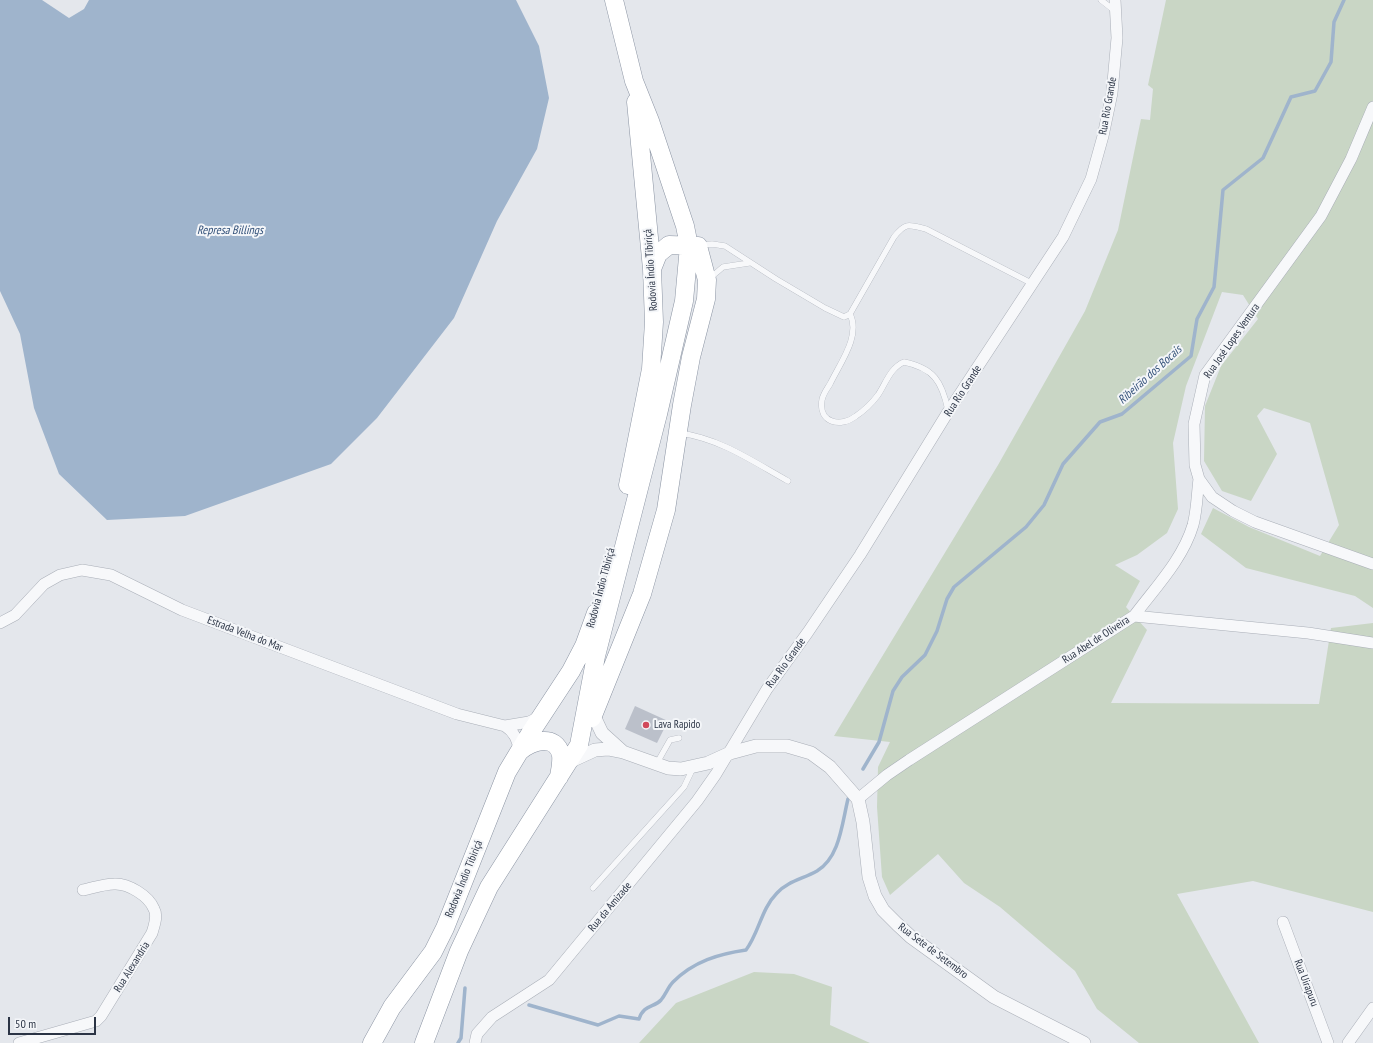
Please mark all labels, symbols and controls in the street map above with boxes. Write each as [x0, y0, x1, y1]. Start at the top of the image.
street label: Rua Rio Grande [1096, 76, 1120, 136]
water label: Represa Billings [197, 224, 263, 238]
street label: Rodovia Índio Tibiriçá [642, 229, 660, 311]
street label: Rua José Lopes Ventura [1201, 301, 1263, 381]
water label: Ribeirão dos Bocais [1115, 343, 1185, 407]
street label: Rua Rio Grande [942, 363, 984, 419]
street label: Rodovia Índio Tibiriçá [584, 547, 618, 629]
street label: Rua Abel de Oliveira [1060, 613, 1132, 667]
street label: Estrada Velha do Mar [205, 614, 285, 654]
street label: Rua Rio Grande [763, 635, 809, 691]
place label: Lava Rapido [654, 718, 700, 732]
marker: Lava Rapido [641, 720, 651, 730]
street label: Rodovia Índio Tibiriçá [442, 838, 486, 920]
street label: Rua da Amizade [585, 880, 635, 934]
street label: Rua Sete de Setembro [896, 920, 970, 982]
street label: Rua Alexandria [111, 939, 153, 995]
street label: Rua Uirapuru [1291, 957, 1321, 1009]
scale bar [10, 1009, 98, 1035]
text: 50 m [15, 1016, 36, 1031]

